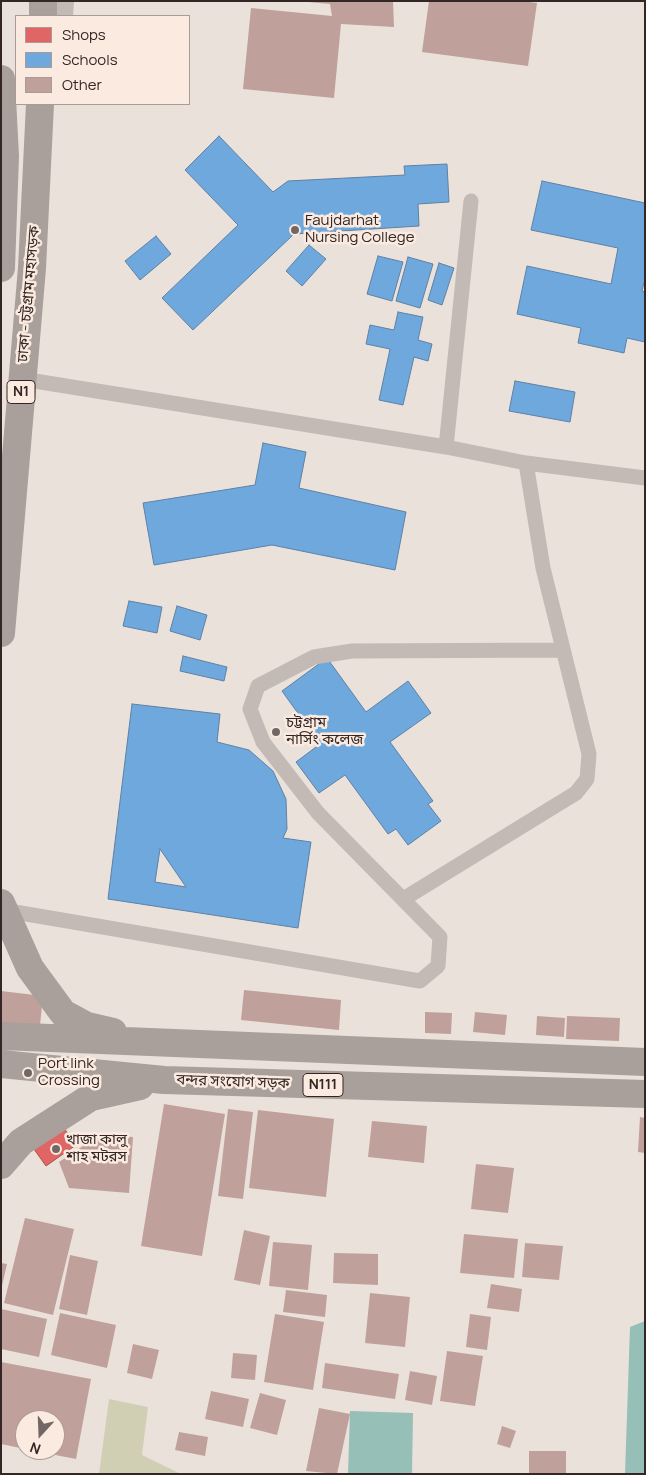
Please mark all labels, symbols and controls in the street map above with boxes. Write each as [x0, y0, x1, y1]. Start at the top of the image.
legend [15, 15, 190, 105]
text: Shops [62, 24, 106, 45]
text: Schools [62, 49, 118, 70]
text: Other [62, 74, 102, 95]
place label: Faujdarhat Nursing College [305, 212, 414, 247]
marker: Faujdarhat Nursing College [289, 224, 301, 236]
street label: ঢাকা - চট্টগ্রাম মহাসড়ক [14, 225, 44, 363]
road number: N1 [7, 381, 35, 404]
place label: চট্টগ্রাম নার্সিং কলেজ [286, 714, 363, 749]
marker: চট্টগ্রাম নার্সিং কলেজ [270, 726, 282, 738]
place label: Port link Crossing [38, 1055, 100, 1090]
marker: Port link Crossing [22, 1067, 34, 1079]
street label: বন্দর সংযোগ সড়ক [176, 1071, 290, 1093]
road number: N111 [303, 1074, 343, 1096]
place label: খাজা কালু শাহ মটরস [66, 1131, 127, 1166]
marker: খাজা কালু শাহ মটরস [50, 1143, 62, 1155]
north arrow [15, 1410, 65, 1460]
text: N [27, 1438, 43, 1459]

